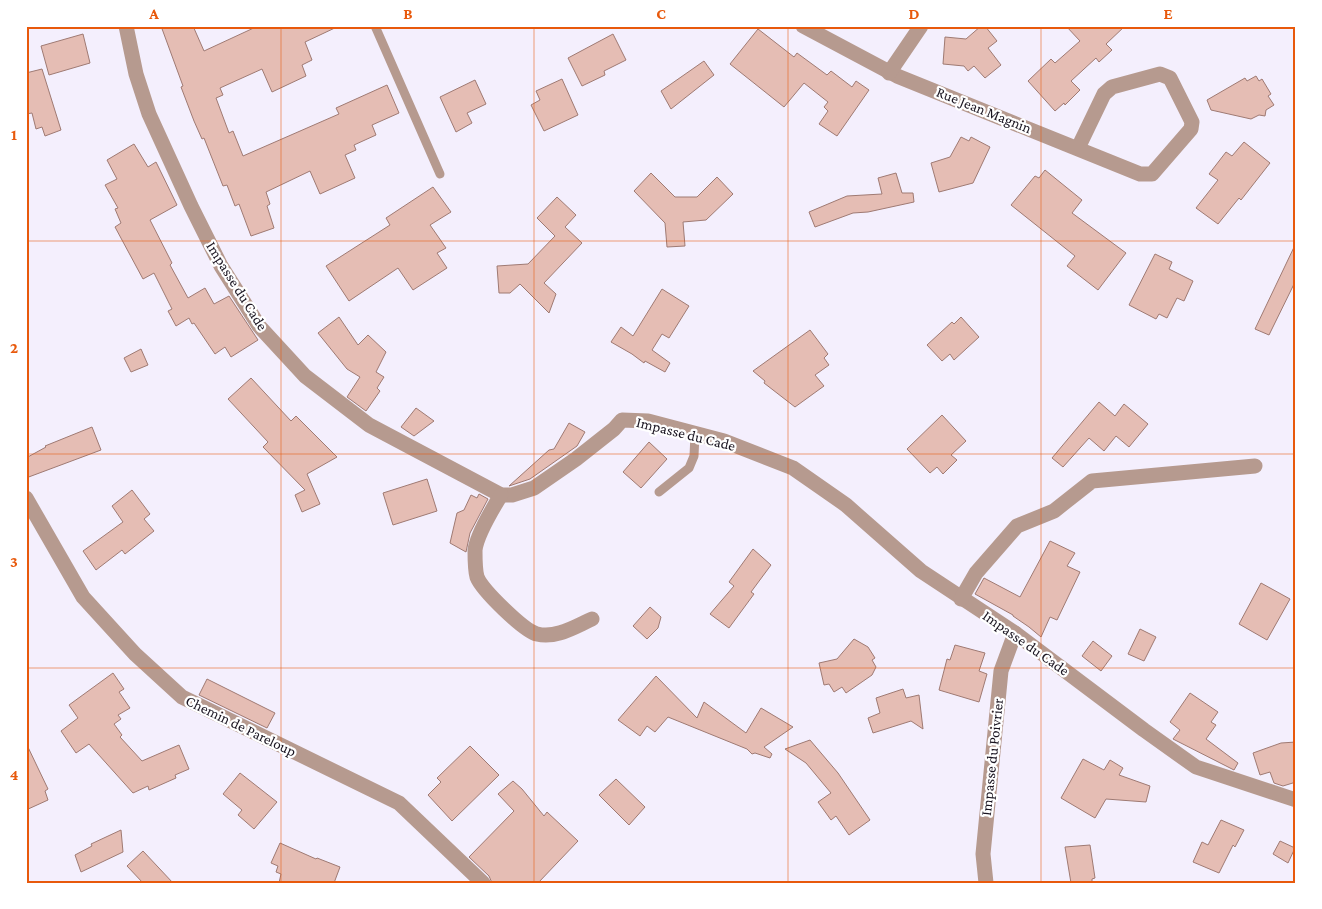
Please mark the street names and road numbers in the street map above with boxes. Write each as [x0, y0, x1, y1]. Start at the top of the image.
street label: Rue Jean Magnin [934, 84, 1034, 137]
street label: Impasse du Cade [202, 239, 271, 334]
street label: Impasse du Cade [635, 414, 738, 455]
street label: Impasse du Cade [979, 607, 1072, 680]
street label: Chemin de Pareloup [183, 692, 299, 761]
street label: Impasse du Poivrier [978, 697, 1007, 817]

